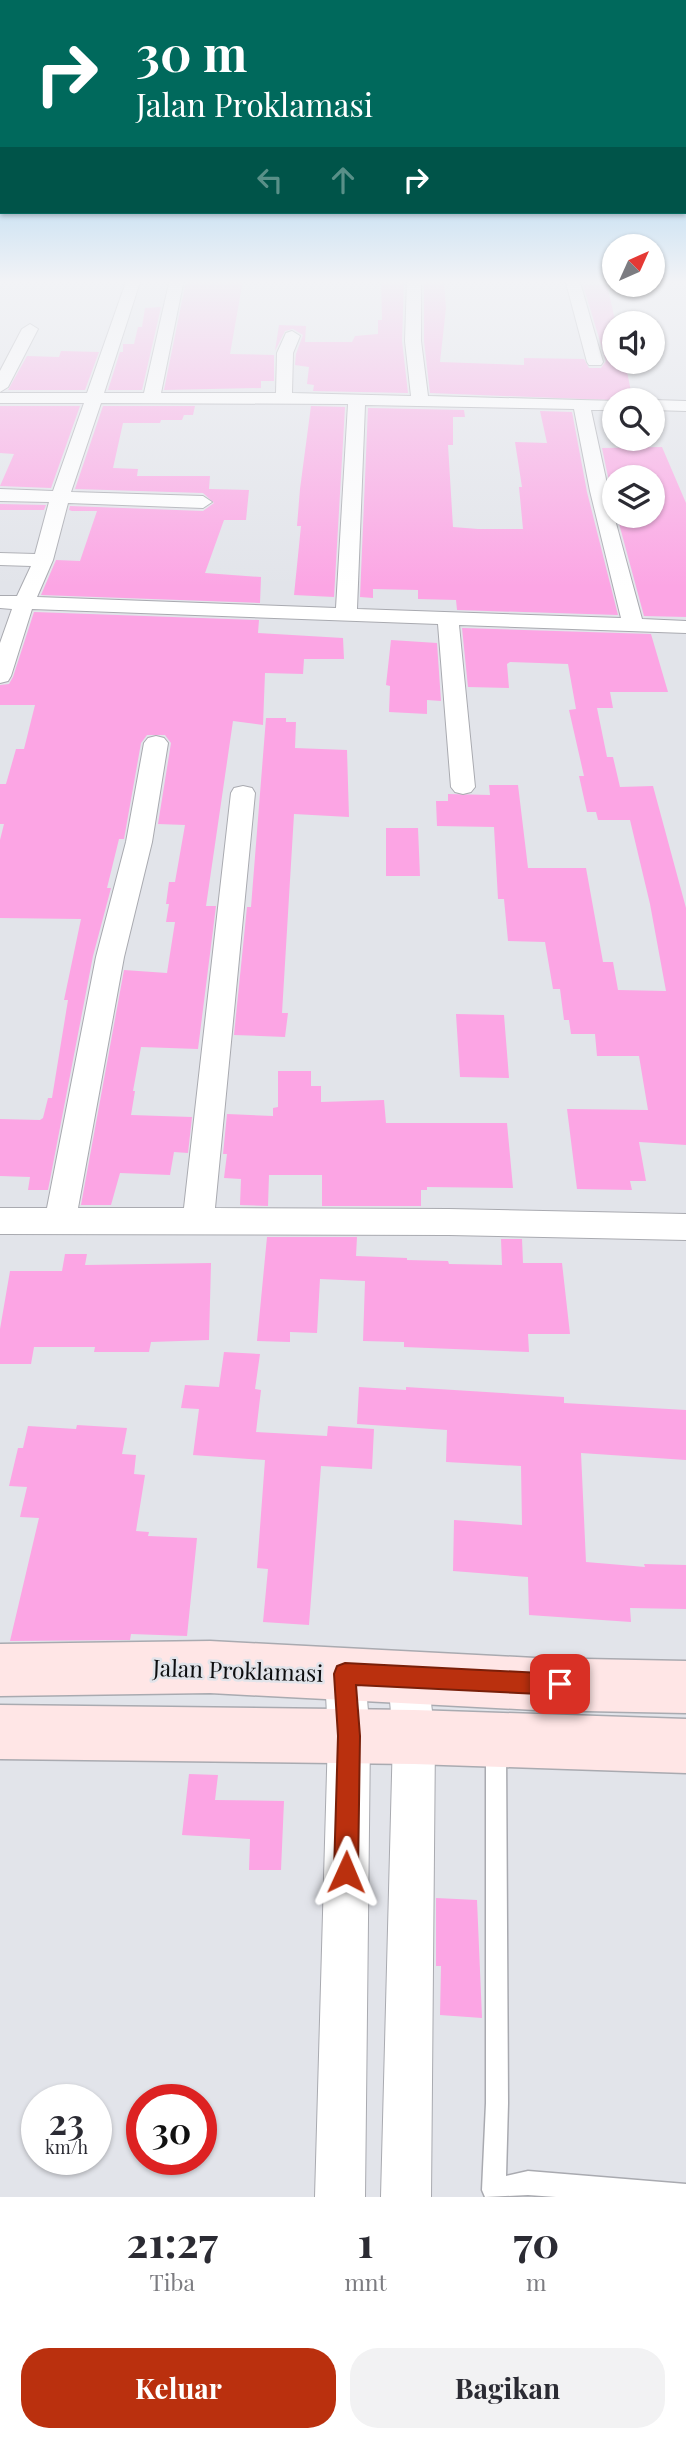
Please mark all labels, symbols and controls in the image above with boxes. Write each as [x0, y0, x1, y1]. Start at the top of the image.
text: 30 m [136, 19, 247, 84]
icon: right [21, 28, 112, 119]
text: Jalan Proklamasi [136, 82, 373, 125]
icon: left [251, 161, 289, 199]
icon: ahead [324, 161, 362, 199]
icon: right [397, 161, 435, 199]
north arrow [602, 234, 665, 298]
map controls [602, 234, 665, 528]
button: sound [602, 311, 665, 374]
button: search [602, 388, 665, 451]
button: layers [602, 465, 665, 528]
street label: Jalan Proklamasi [151, 1651, 324, 1688]
pin [530, 1654, 590, 1714]
icon: arrive [541, 1665, 579, 1703]
position arrow [309, 1835, 383, 1909]
speed limit sign: 30 [126, 2084, 217, 2175]
text: 23 [49, 2097, 84, 2144]
text: km/h [45, 2135, 88, 2159]
text: 21:27 [127, 2213, 218, 2269]
text: 1 [357, 2213, 374, 2269]
text: 70 [513, 2213, 559, 2269]
text: Tiba [149, 2266, 195, 2297]
text: mnt [344, 2266, 387, 2297]
text: m [526, 2266, 547, 2297]
button: Keluar [21, 2348, 336, 2428]
button: Bagikan [350, 2348, 665, 2428]

